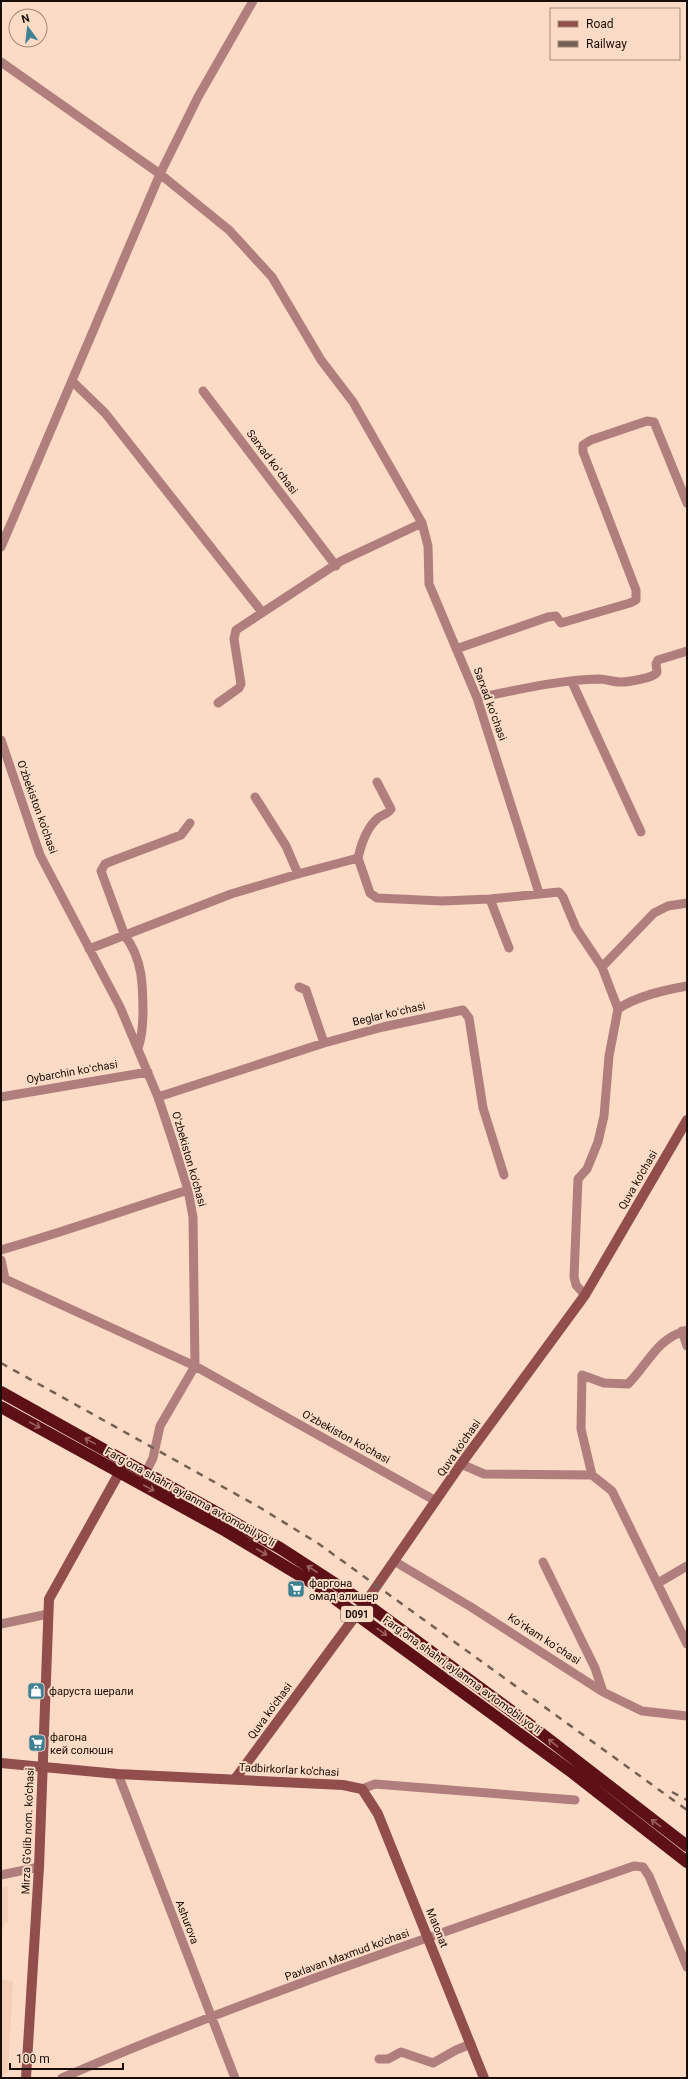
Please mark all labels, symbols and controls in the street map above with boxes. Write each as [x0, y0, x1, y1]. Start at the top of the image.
north arrow [8, 8, 48, 48]
legend [550, 8, 680, 60]
text: N [20, 11, 31, 26]
text: Road [586, 17, 614, 31]
text: Railway [586, 37, 627, 51]
street label: Sarxad koʻchasi [244, 427, 300, 497]
street label: Sarxad koʻchasi [471, 666, 509, 742]
street label: O'zbekiston ko'chasi [14, 759, 60, 855]
street label: Beglar koʻchasi [351, 999, 427, 1029]
street label: Oybarchin koʻchasi [25, 1058, 119, 1086]
street label: O'zbekiston ko'chasi [169, 1110, 209, 1208]
street label: Quva ko'chasi [616, 1148, 660, 1212]
street label: O'zbekiston ko'chasi [300, 1407, 392, 1467]
street label: Quva ko'chasi [435, 1417, 483, 1479]
one-way arrow [29, 1422, 41, 1430]
one-way arrow [84, 1437, 96, 1444]
street label: Fargʻona shahri aylanma avtomobil yoʻli [103, 1445, 277, 1549]
one-way arrow [143, 1485, 155, 1493]
one-way arrow [256, 1548, 268, 1556]
one-way arrow [306, 1564, 317, 1573]
place label: фаргона омад алишер [309, 1577, 378, 1603]
supermarket icon: фаргона омад алишер [286, 1579, 306, 1599]
road number: D091 [341, 1606, 373, 1622]
street label: Koʻrkam koʻchasi [505, 1611, 583, 1667]
street label: Fargʻona shahri aylanma avtomobil yoʻli [380, 1613, 544, 1737]
one-way arrow [376, 1628, 387, 1636]
street label: Quva ko'chasi [245, 1680, 295, 1742]
shop icon: фаруста шерали [26, 1681, 46, 1701]
place label: фаруста шерали [49, 1685, 134, 1698]
place label: фагона кей солюшн [50, 1731, 113, 1757]
supermarket icon: фагона кей солюшн [27, 1733, 47, 1753]
one-way arrow [548, 1739, 559, 1748]
street label: Tadbirkorlar ko'chasi [239, 1761, 339, 1779]
street label: Mirza G‘olib nom. ko‘chasi [19, 1767, 37, 1895]
one-way arrow [651, 1818, 662, 1827]
street label: Ashurova [173, 1898, 201, 1946]
street label: Matonat [423, 1907, 451, 1950]
street label: Paxlavan Maxmud ko'chasi [283, 1926, 411, 1984]
scale bar [10, 2045, 123, 2071]
text: 100 m [16, 2052, 50, 2066]

